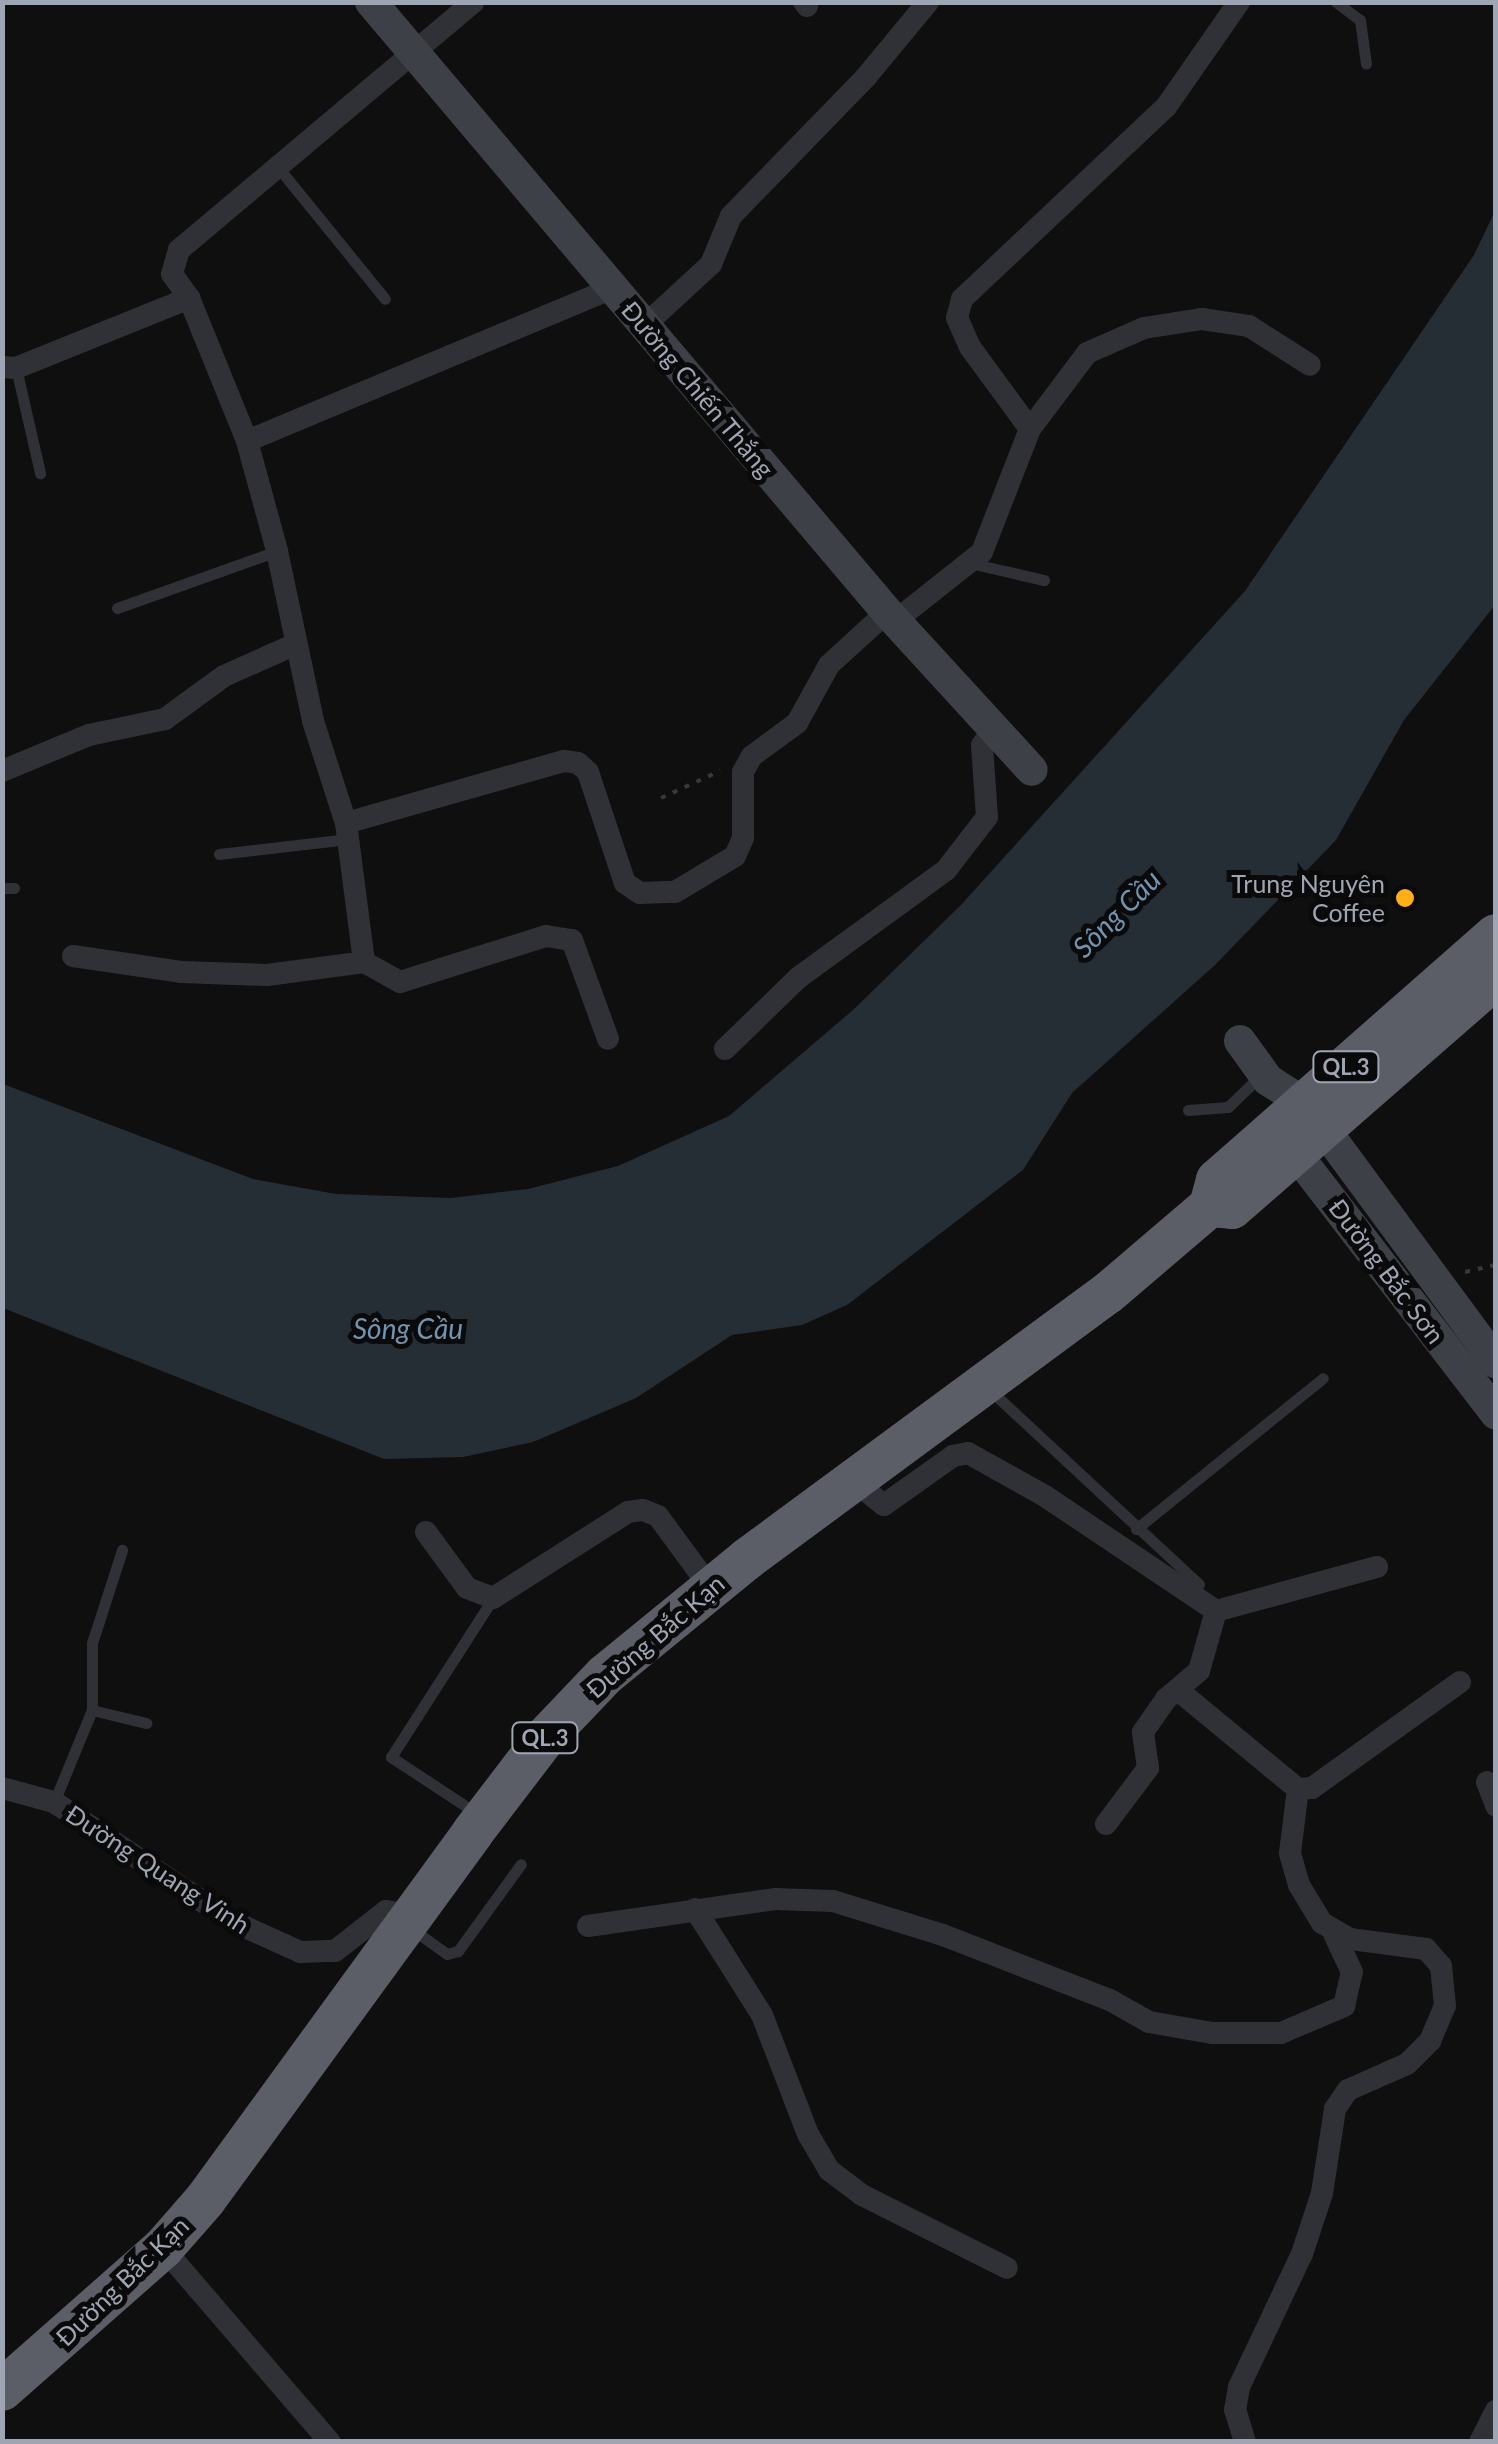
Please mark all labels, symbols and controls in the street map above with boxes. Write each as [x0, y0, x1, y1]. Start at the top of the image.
street label: Đường Chiến Thắng [615, 295, 781, 483]
water label: Sông Cầu [1065, 862, 1167, 964]
place label: Trung Nguyên Coffee [1231, 869, 1385, 928]
marker: Trung Nguyên Coffee [1394, 887, 1416, 909]
road number: QL.3 [1311, 1050, 1381, 1084]
street label: Đường Bắc Sơn [1323, 1193, 1451, 1349]
water label: Sông Cầu [353, 1311, 463, 1345]
street label: Đường Bắc Kạn [580, 1568, 730, 1704]
road number: QL.3 [510, 1721, 580, 1755]
street label: Đường Quang Vinh [60, 1798, 256, 1940]
street label: Đường Bắc Kạn [49, 2210, 195, 2352]

